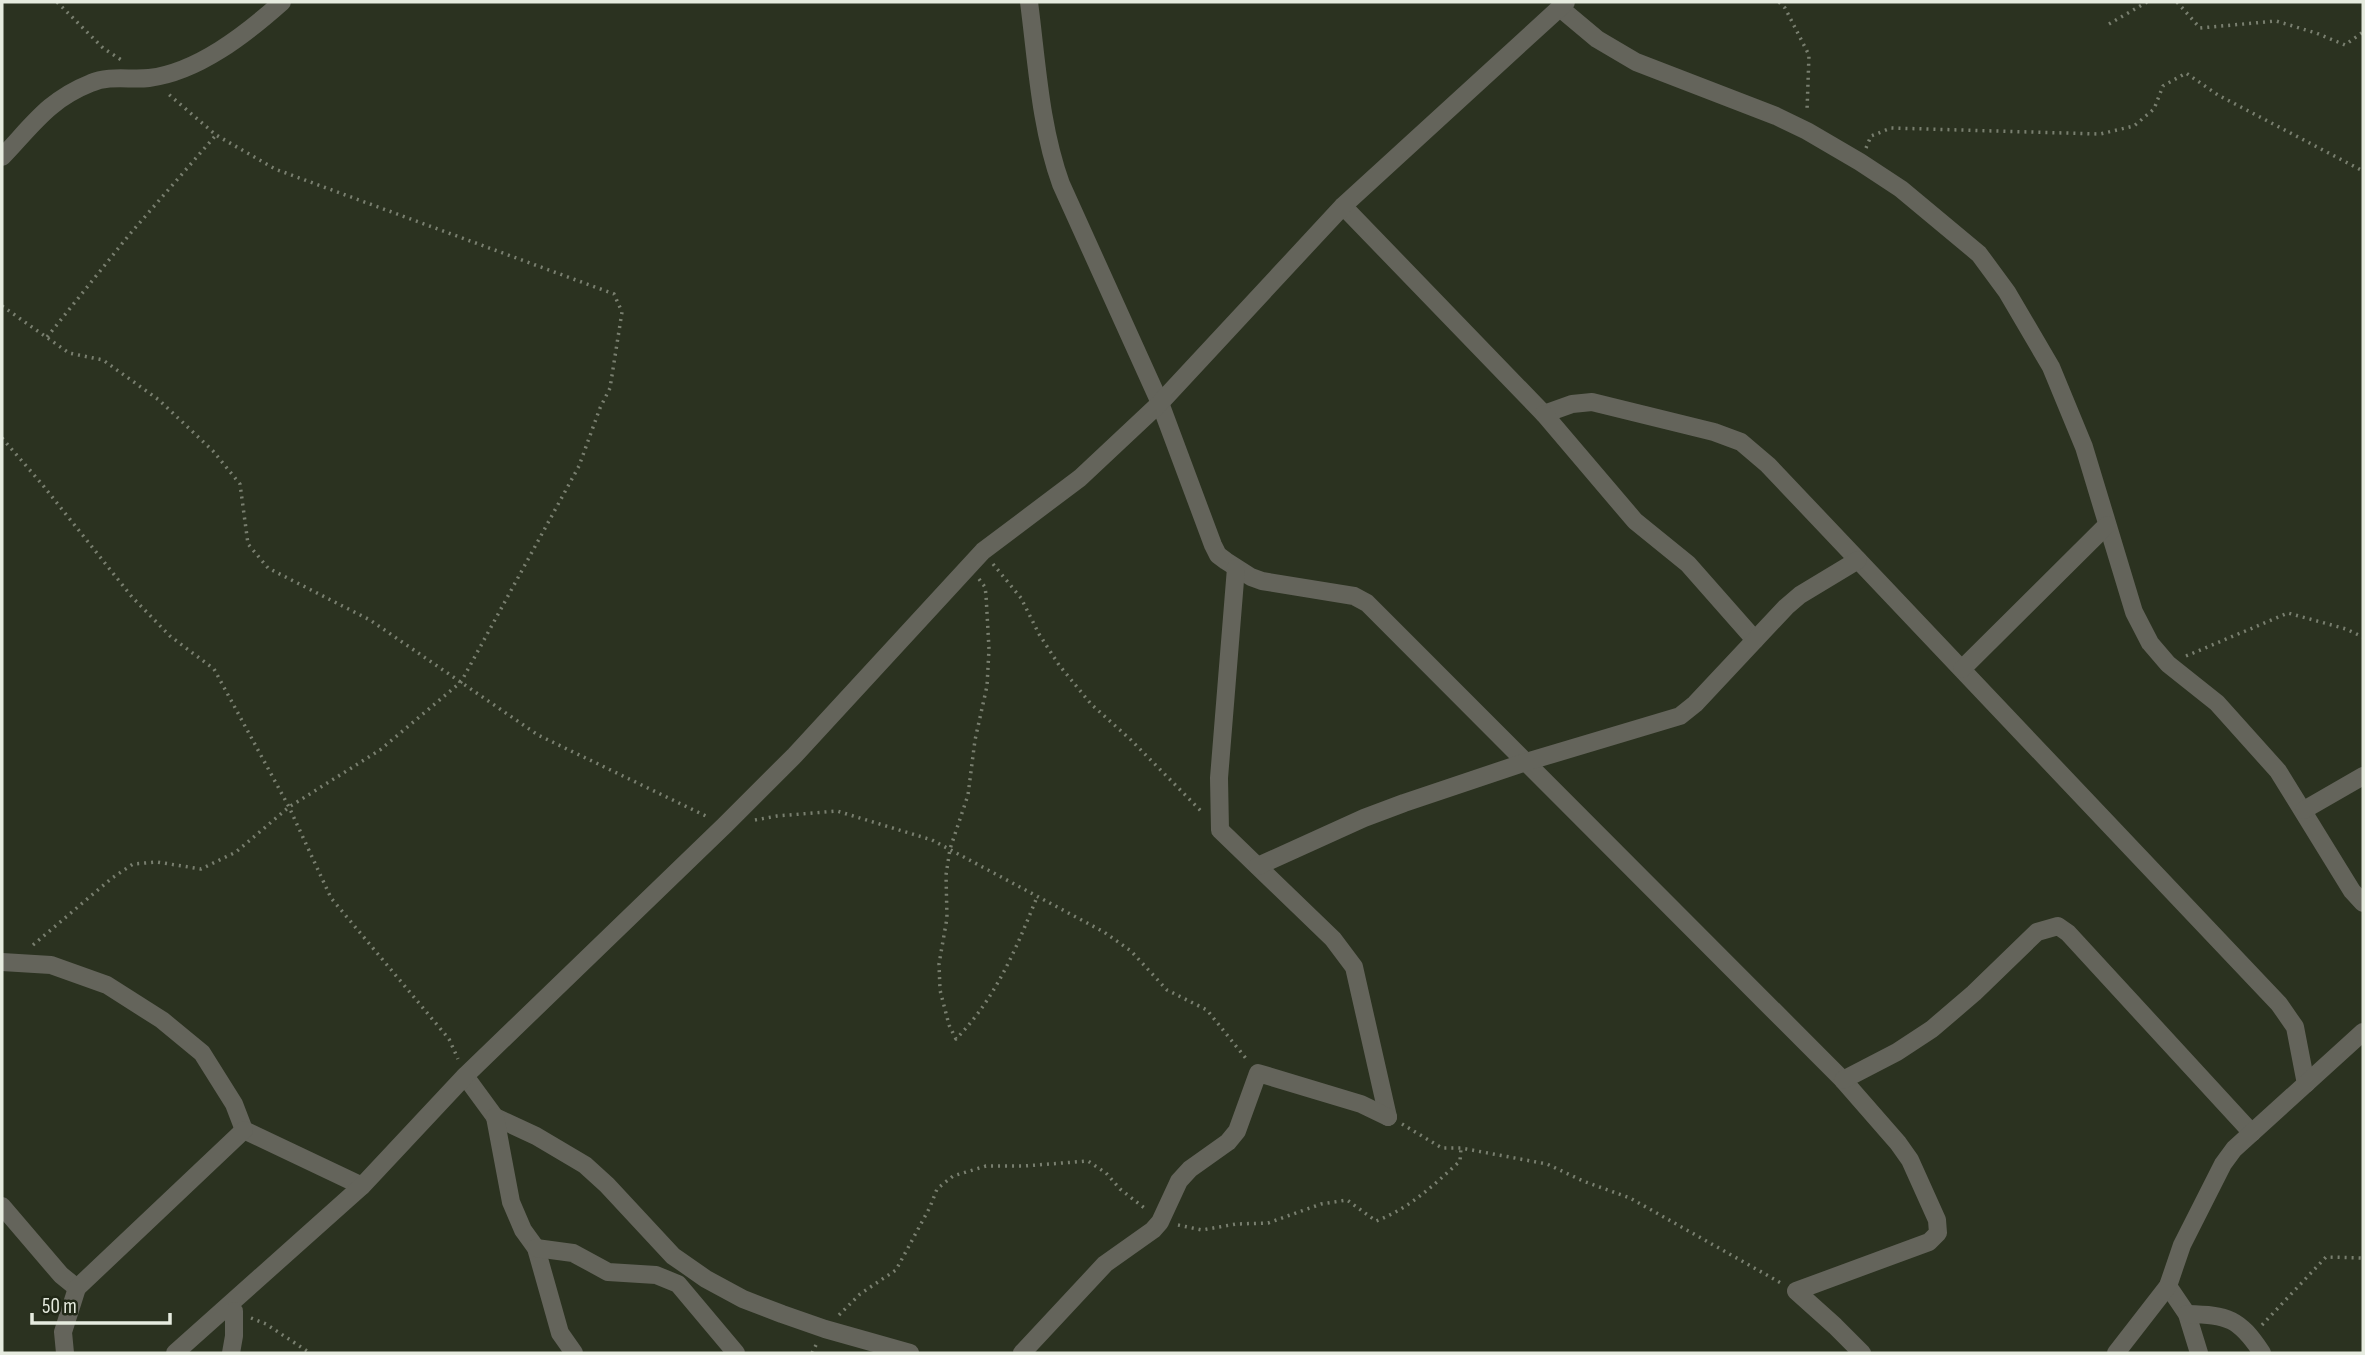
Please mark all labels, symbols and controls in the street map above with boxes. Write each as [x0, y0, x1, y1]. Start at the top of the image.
scale bar [32, 1282, 170, 1326]
text: 50 m [42, 1294, 77, 1319]

